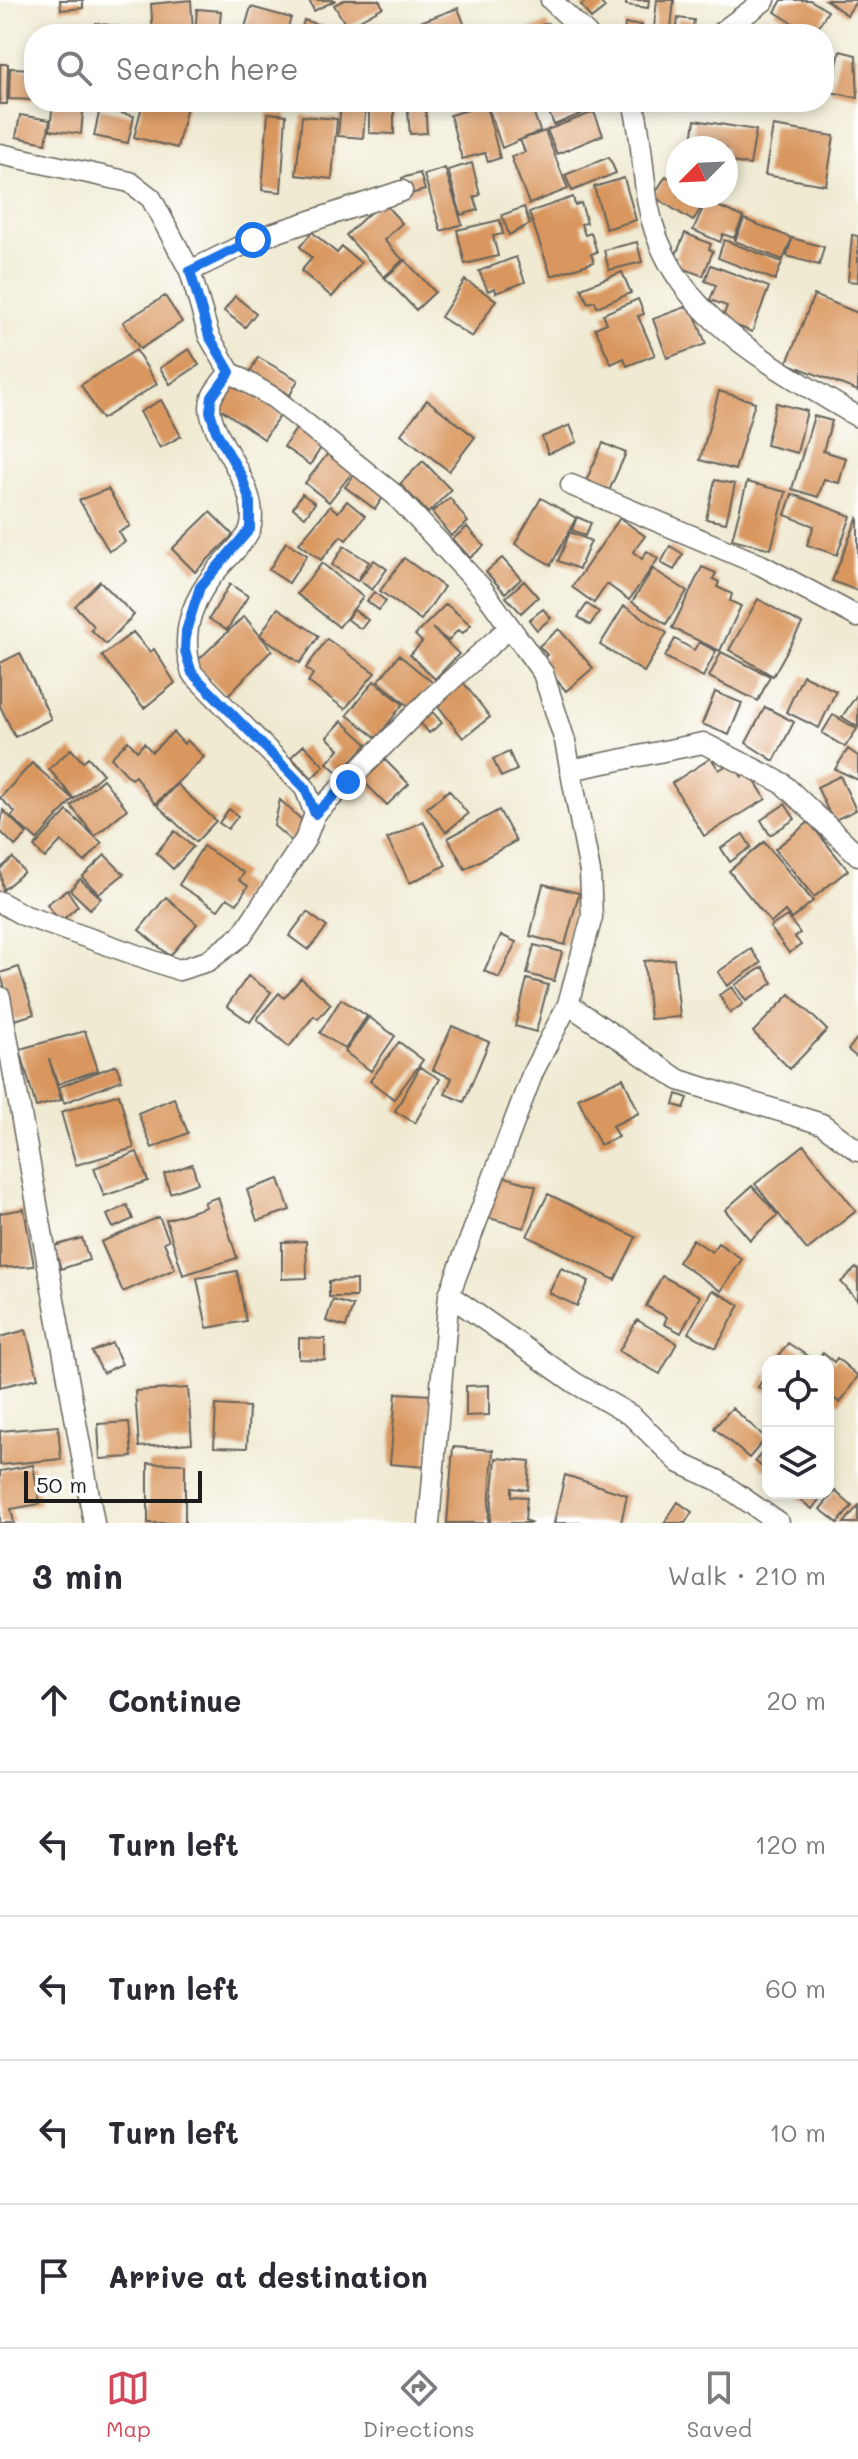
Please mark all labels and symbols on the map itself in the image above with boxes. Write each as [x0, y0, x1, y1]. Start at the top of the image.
north arrow [666, 136, 738, 208]
route start [235, 222, 271, 258]
route end [330, 764, 366, 800]
scale bar [24, 1467, 202, 1503]

